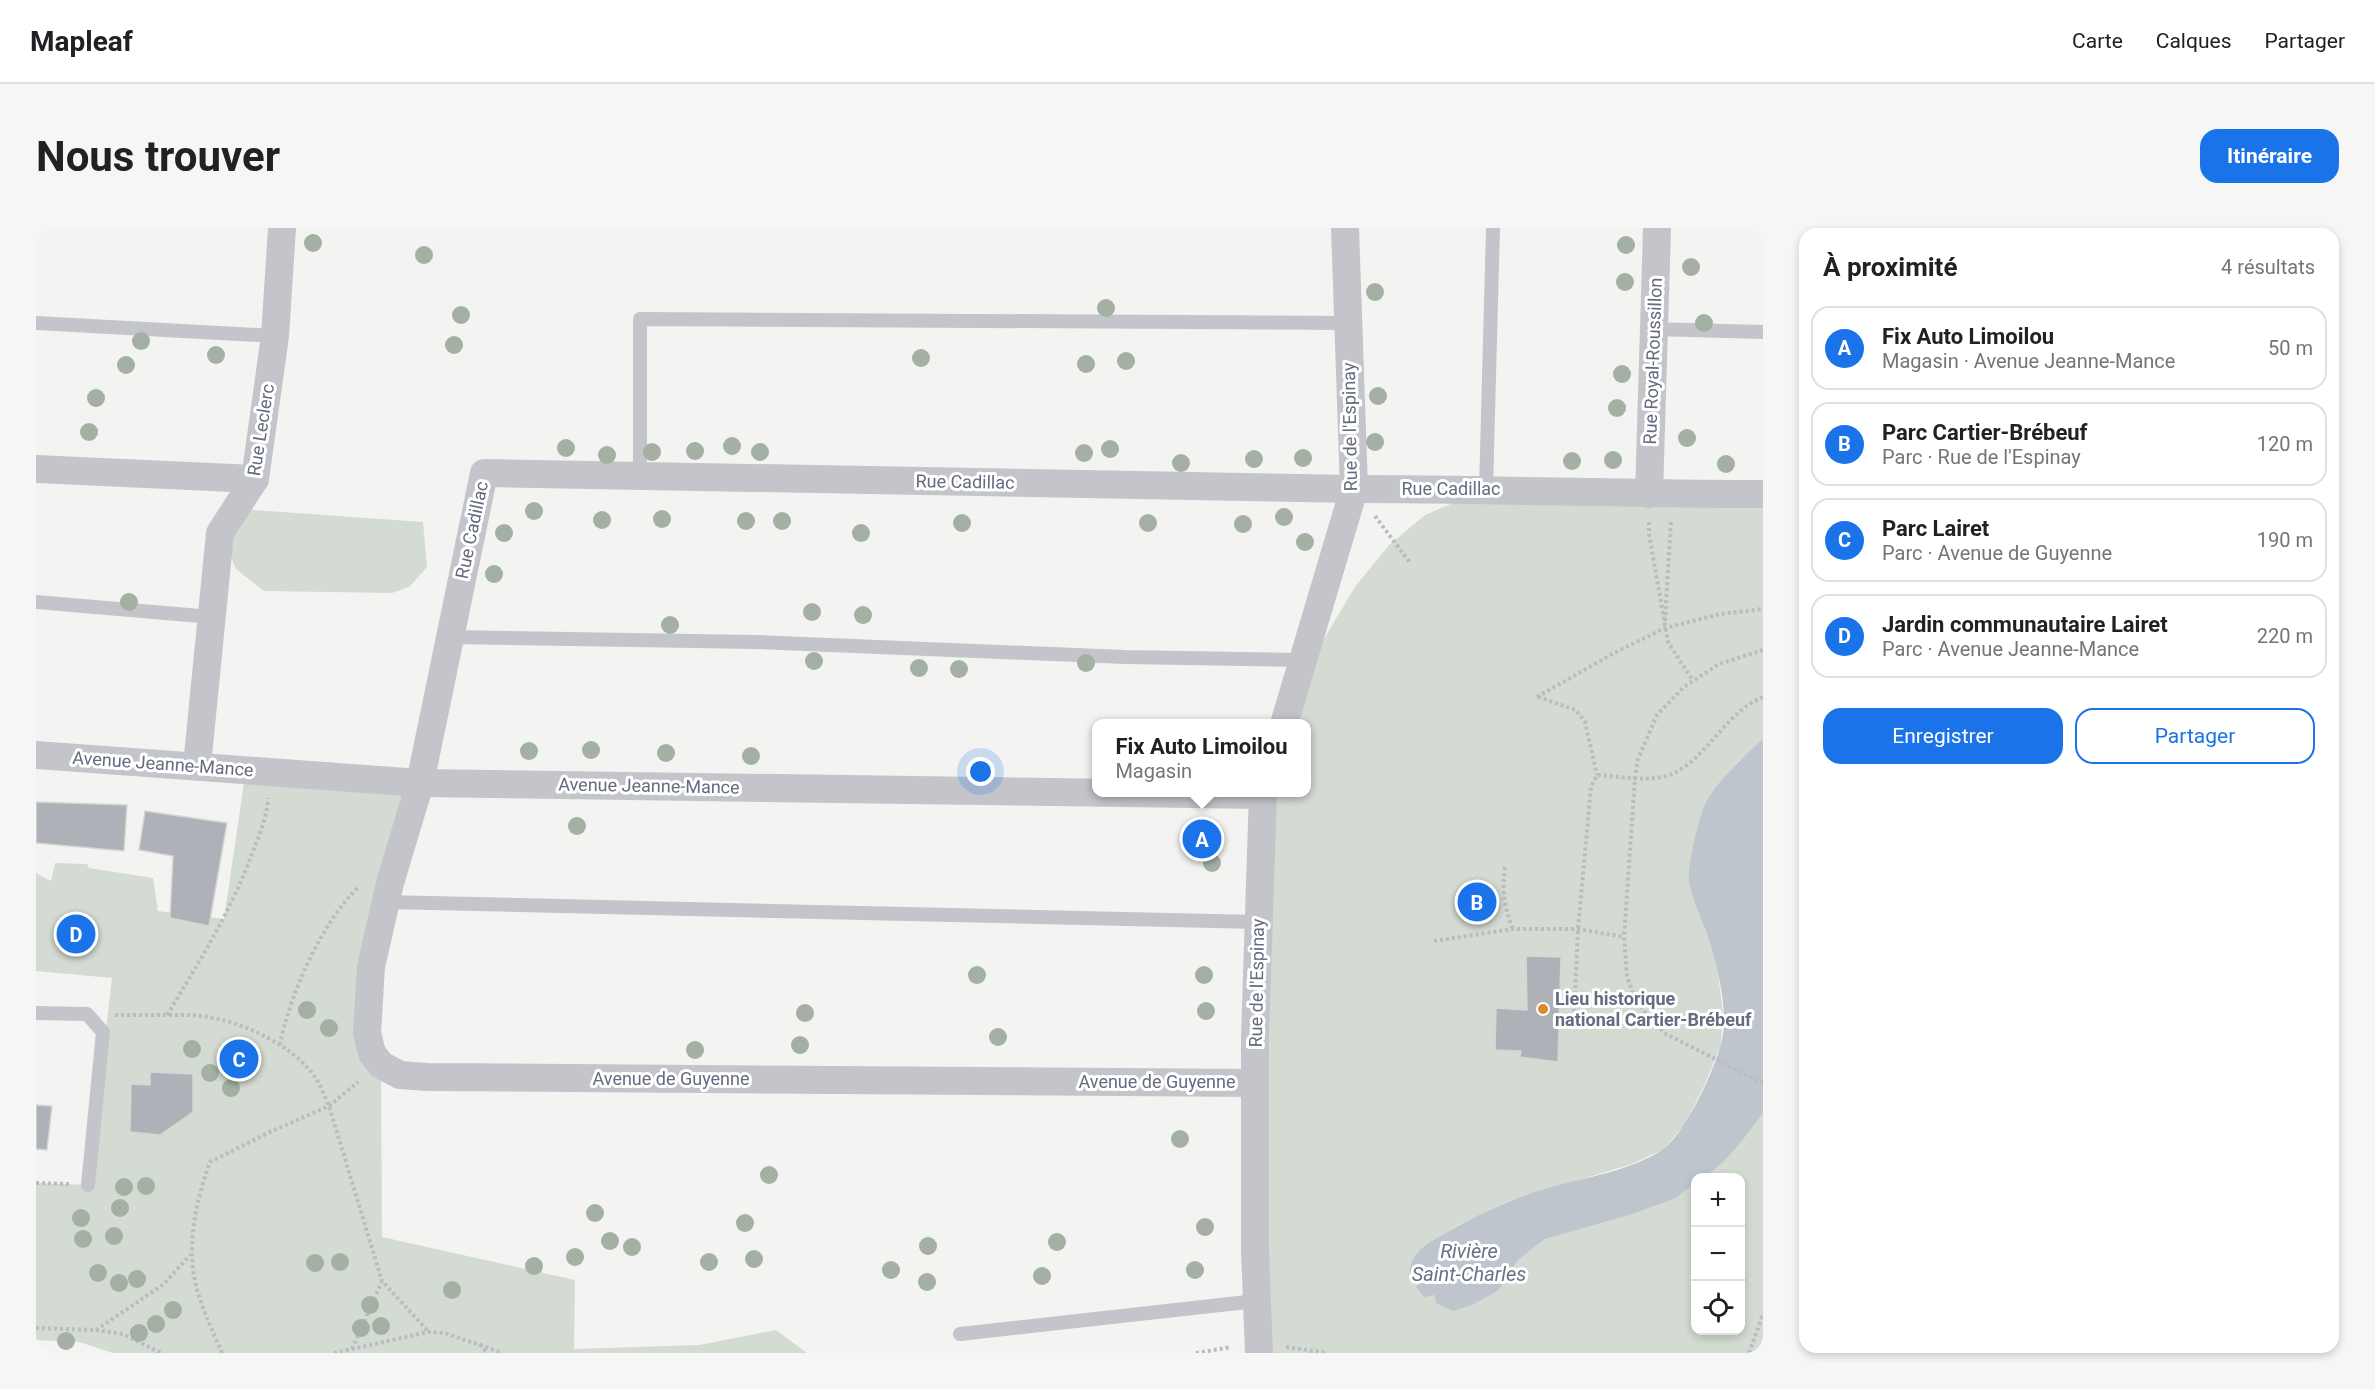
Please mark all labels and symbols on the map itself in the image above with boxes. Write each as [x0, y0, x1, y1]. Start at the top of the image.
street label: Rue Royal-Roussillon [1639, 277, 1666, 445]
street label: Rue de l'Espinay [1338, 362, 1361, 492]
street label: Rue Leclerc [243, 382, 278, 477]
street label: Rue Cadillac [915, 470, 1015, 493]
street label: Rue Cadillac [1401, 478, 1501, 499]
street label: Rue Cadillac [451, 479, 492, 581]
street label: Avenue Jeanne-Mance [72, 747, 254, 780]
your location [966, 757, 995, 786]
street label: Avenue Jeanne-Mance [558, 773, 740, 798]
pin: A [1182, 816, 1222, 862]
pin: B [1458, 880, 1496, 924]
pin: D [56, 912, 96, 956]
street label: Rue de l'Espinay [1245, 918, 1268, 1048]
place label: Lieu historique national Cartier-Brébeuf [1555, 988, 1752, 1030]
marker: Lieu historique national Cartier-Brébeuf [1536, 1002, 1550, 1016]
pin: C [220, 1036, 258, 1082]
street label: Avenue de Guyenne [592, 1068, 750, 1089]
street label: Avenue de Guyenne [1078, 1071, 1236, 1092]
water label: Rivière Saint-Charles [1412, 1239, 1526, 1286]

